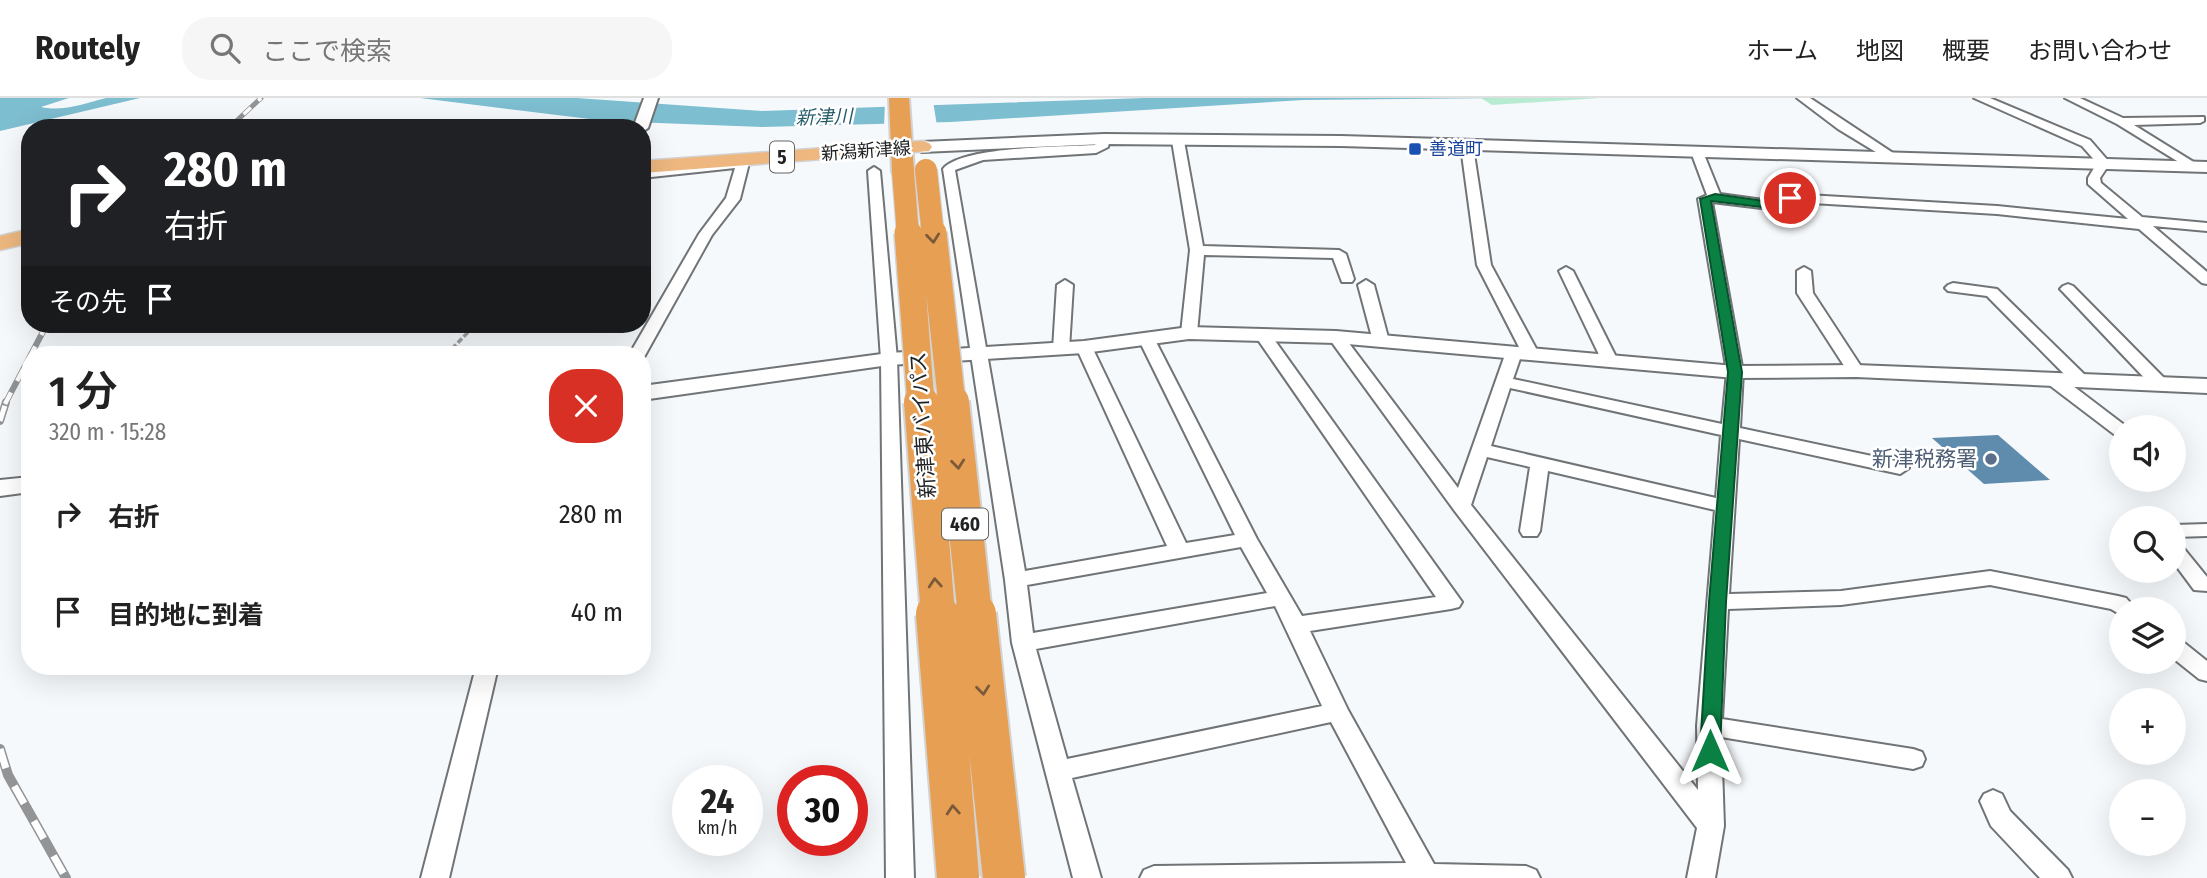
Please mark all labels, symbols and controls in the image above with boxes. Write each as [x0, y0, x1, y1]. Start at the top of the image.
search box [182, 17, 672, 80]
text: Routely [35, 28, 140, 68]
icon: search [206, 29, 244, 67]
text: ここで検索 [262, 36, 392, 67]
text: ホーム [1747, 37, 1818, 65]
text: 地図 [1856, 37, 1904, 65]
text: 概要 [1942, 37, 1990, 65]
text: お問い合わせ [2028, 37, 2172, 65]
water label: 新津川 [795, 104, 855, 129]
street label: 新潟新津線 [820, 137, 912, 165]
place label: 善道町 [1429, 138, 1483, 160]
text: 280 m [164, 140, 287, 199]
marker: 善道町 [1407, 141, 1423, 157]
road number: 5 [770, 142, 794, 172]
icon: right [49, 147, 140, 238]
pin [1760, 168, 1820, 228]
icon: arrive [1771, 179, 1809, 217]
text: 右折 [164, 207, 228, 245]
one-way arrow [926, 232, 941, 244]
icon: arrive [141, 280, 179, 318]
text: その先 [49, 287, 127, 318]
street label: 新津東バイパス [905, 351, 941, 499]
text: 1 分 [49, 367, 118, 417]
button: close [549, 369, 623, 443]
map controls [2109, 415, 2186, 856]
button: sound [2109, 415, 2186, 492]
text: 320 m · 15:28 [49, 418, 166, 446]
place label: 新津税務署 [1872, 446, 1977, 472]
marker: 新津税務署 [1983, 451, 1999, 467]
one-way arrow [951, 458, 966, 470]
icon: right [49, 495, 87, 533]
text: 280 m [559, 499, 623, 530]
text: 右折 [108, 502, 160, 533]
button: search [2109, 506, 2186, 583]
road number: 460 [942, 508, 988, 540]
one-way arrow [928, 577, 943, 588]
icon: arrive [49, 593, 87, 631]
text: 40 m [571, 597, 623, 628]
button: layers [2109, 597, 2186, 674]
text: 目的地に到着 [108, 600, 264, 631]
one-way arrow [975, 685, 990, 696]
button: + [2109, 688, 2186, 765]
position arrow [1673, 714, 1747, 788]
speed limit sign: 30 [777, 765, 868, 856]
button: − [2109, 779, 2186, 856]
text: 24 [701, 780, 734, 822]
one-way arrow [946, 804, 961, 815]
text: km/h [697, 817, 738, 839]

